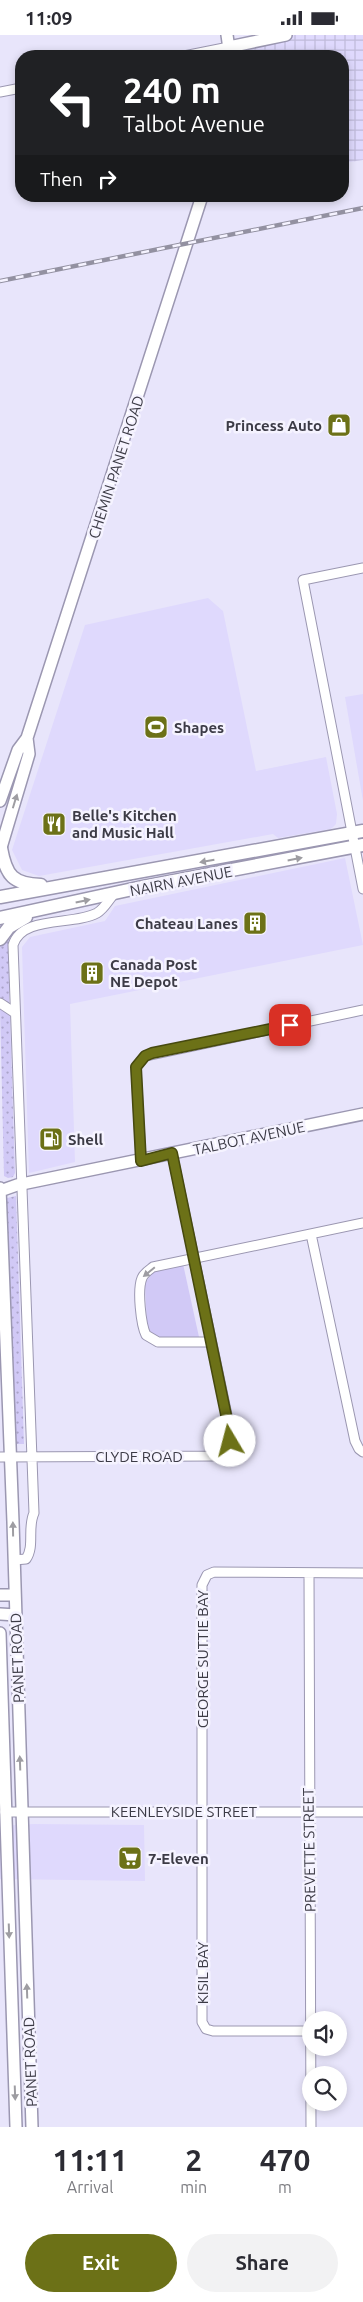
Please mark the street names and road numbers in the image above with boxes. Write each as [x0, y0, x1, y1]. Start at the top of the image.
street label: CHEMIN PANET ROAD [85, 393, 147, 541]
street label: NAIRN AVENUE [128, 863, 234, 899]
street label: TALBOT AVENUE [192, 1118, 306, 1158]
street label: CLYDE ROAD [95, 1448, 183, 1465]
street label: GEORGE SUTTIE BAY [194, 1589, 211, 1728]
street label: PANET ROAD [7, 1613, 27, 1703]
street label: PREVETTE STREET [299, 1787, 319, 1912]
street label: KEENLEYSIDE STREET [111, 1803, 258, 1820]
street label: KISIL BAY [194, 1941, 211, 2004]
street label: PANET ROAD [20, 2017, 40, 2107]

